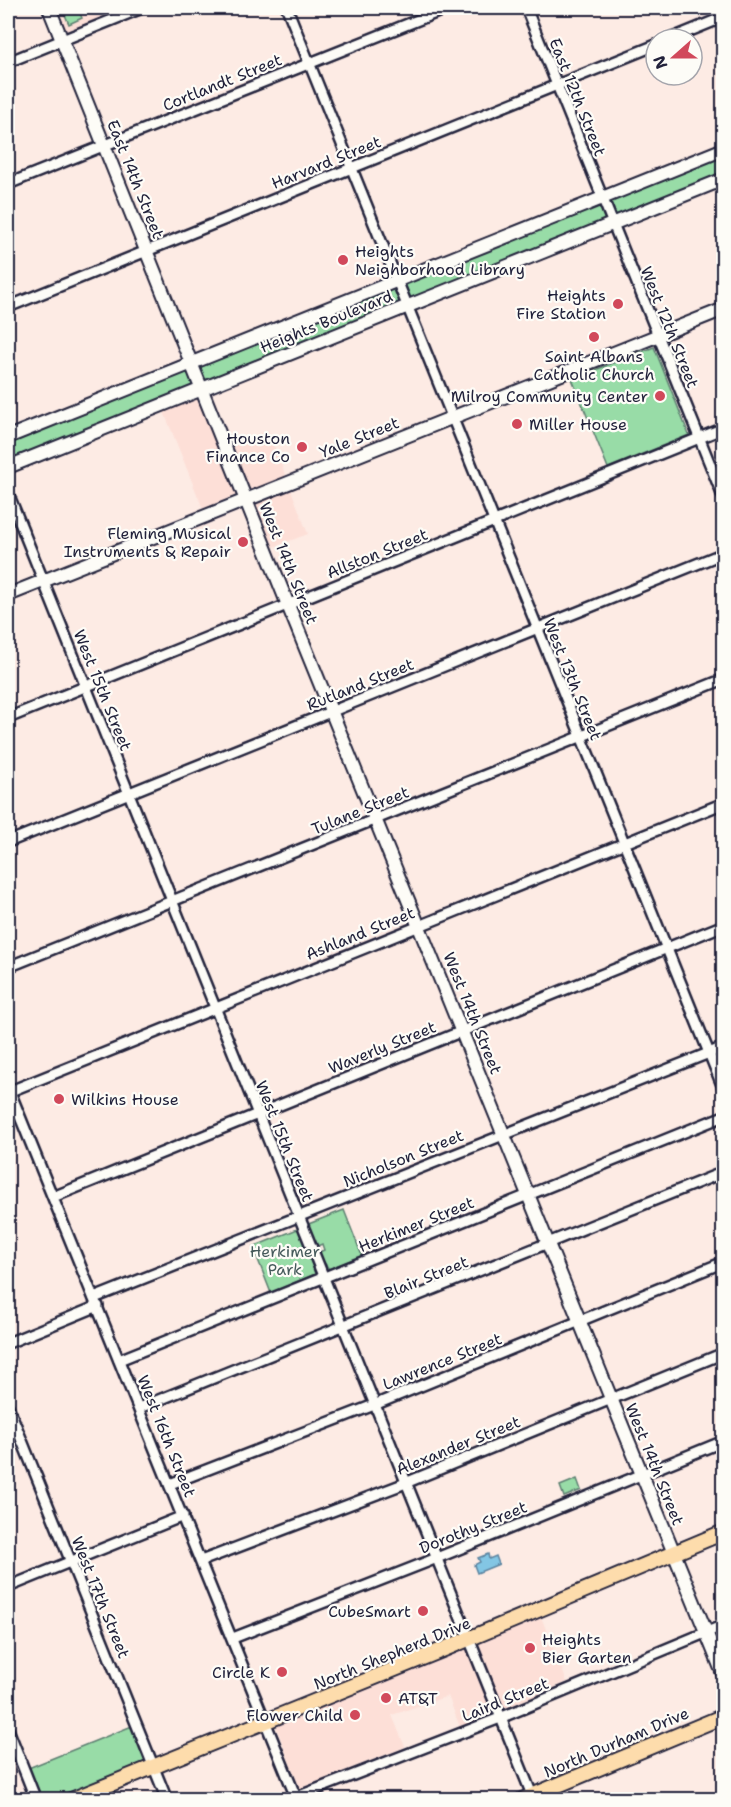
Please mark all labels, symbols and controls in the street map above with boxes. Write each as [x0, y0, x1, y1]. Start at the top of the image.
north arrow [644, 27, 704, 87]
street label: East 12th Street [544, 35, 611, 159]
street label: Cortlandt Street [159, 49, 285, 116]
text: N [648, 53, 673, 72]
street label: East 14th Street [102, 117, 169, 242]
street label: Harvard Street [268, 131, 384, 194]
place label: Heights Neighborhood Library [355, 241, 525, 280]
marker: Heights Neighborhood Library [336, 253, 350, 267]
street label: West 12th Street [636, 263, 704, 391]
street label: Heights Boulevard [257, 285, 396, 358]
place label: Heights Fire Station [516, 285, 606, 324]
marker: Heights Fire Station [611, 297, 625, 311]
marker: Saint Albans Catholic Church [587, 330, 601, 344]
place label: Saint Albans Catholic Church [534, 346, 654, 385]
place label: Milroy Community Center [451, 386, 648, 407]
marker: Milroy Community Center [653, 389, 667, 403]
street label: Yale Street [316, 412, 402, 463]
place label: Miller House [529, 414, 627, 435]
marker: Miller House [510, 417, 524, 431]
place label: Houston Finance Co [206, 428, 290, 467]
marker: Houston Finance Co [295, 440, 309, 454]
street label: West 14th Street [254, 499, 323, 627]
place label: Fleming Musical Instruments & Repair [64, 523, 231, 562]
street label: Allston Street [324, 524, 431, 583]
marker: Fleming Musical Instruments & Repair [236, 535, 250, 549]
street label: West 13th Street [538, 615, 607, 743]
street label: West 15th Street [69, 626, 136, 754]
street label: Rutland Street [304, 653, 417, 716]
street label: Tulane Street [308, 781, 412, 840]
street label: Ashland Street [302, 902, 418, 965]
street label: West 14th Street [438, 949, 507, 1077]
street label: Waverly Street [325, 1016, 439, 1079]
street label: West 15th Street [251, 1077, 318, 1205]
place label: Wilkins House [71, 1089, 179, 1110]
marker: Wilkins House [52, 1092, 66, 1106]
street label: Nicholson Street [340, 1125, 466, 1192]
street label: Herkimer Street [355, 1192, 477, 1257]
park label: Herkimer Park [250, 1241, 320, 1280]
street label: Blair Street [381, 1251, 471, 1304]
street label: Lawrence Street [380, 1328, 505, 1395]
street label: West 16th Street [132, 1372, 201, 1500]
street label: West 14th Street [620, 1400, 689, 1528]
street label: Alexander Street [393, 1411, 523, 1480]
street label: Dorothy Street [416, 1496, 530, 1559]
street label: West 17th Street [67, 1533, 135, 1661]
place label: CubeSmart [328, 1601, 411, 1622]
marker: CubeSmart [416, 1604, 430, 1618]
street label: North Shepherd Drive [311, 1612, 474, 1695]
place label: Heights Bier Garten [542, 1629, 632, 1668]
marker: Heights Bier Garten [523, 1641, 537, 1655]
place label: Circle K [212, 1662, 271, 1683]
marker: Circle K [275, 1665, 289, 1679]
street label: Laird Street [458, 1672, 552, 1726]
place label: AT&T [398, 1688, 438, 1709]
marker: AT&T [379, 1691, 393, 1705]
street label: North Durham Drive [540, 1702, 692, 1783]
place label: Flower Child [246, 1705, 343, 1726]
marker: Flower Child [348, 1708, 362, 1722]

